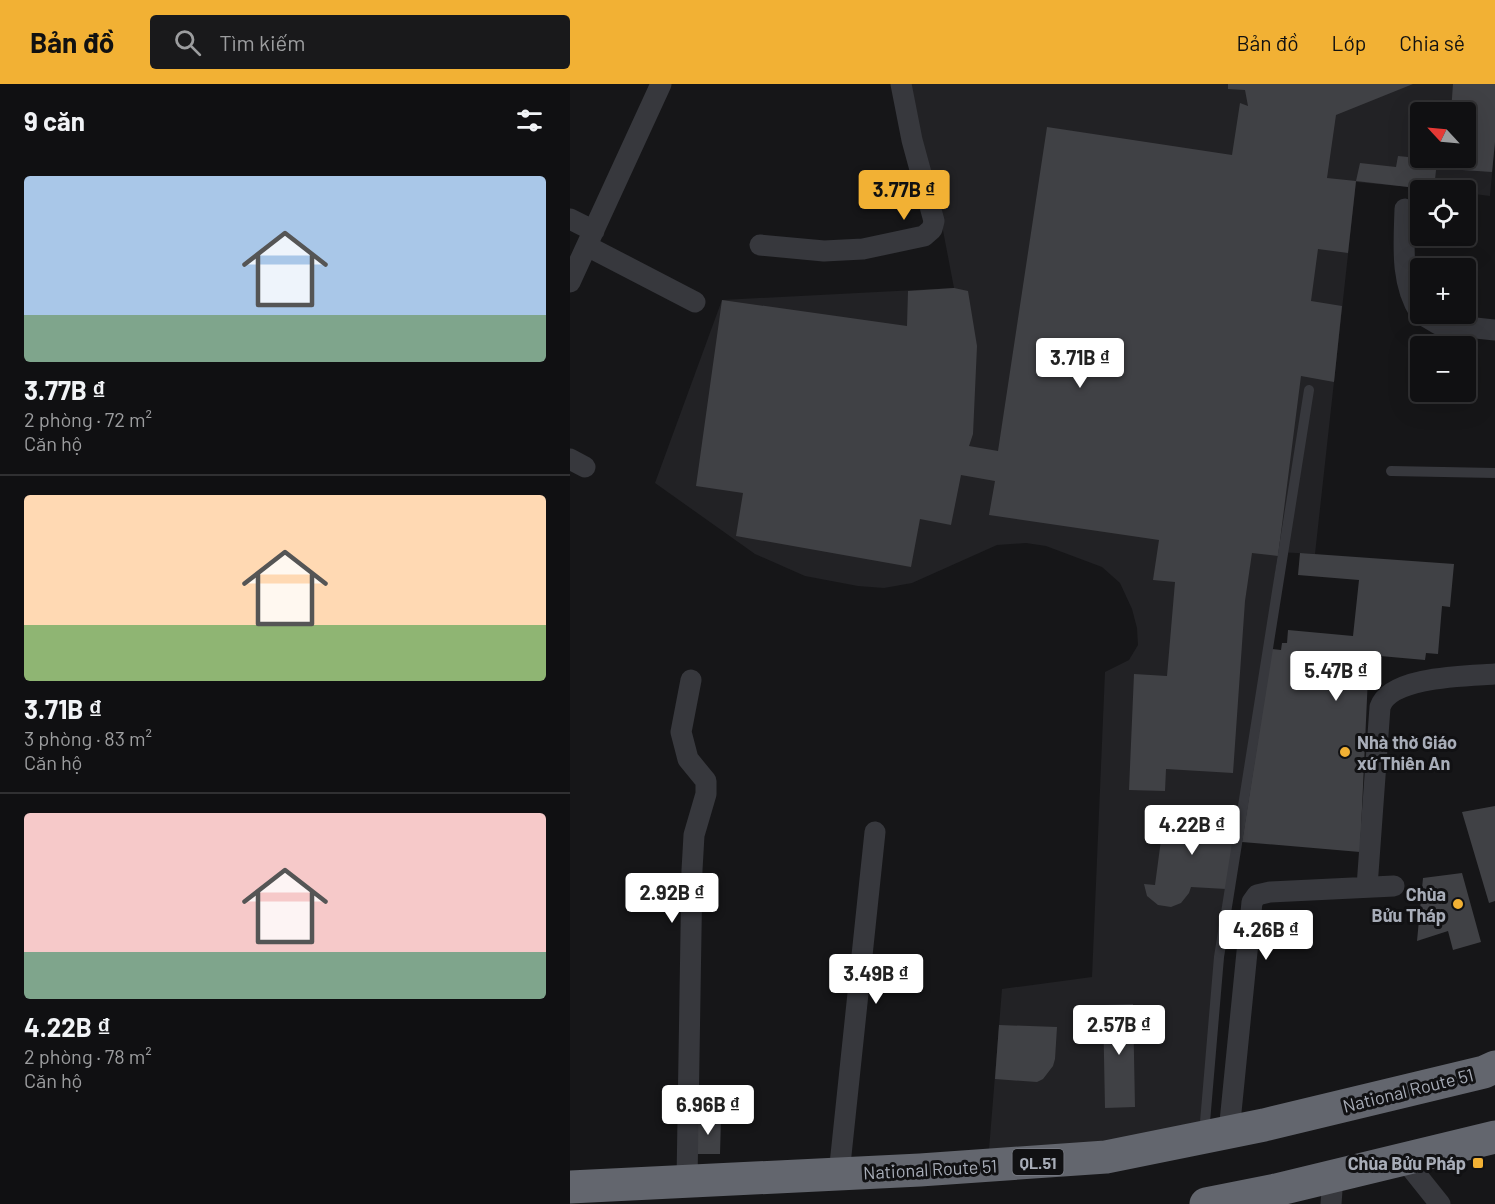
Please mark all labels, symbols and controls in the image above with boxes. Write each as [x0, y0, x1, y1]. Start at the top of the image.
search box [150, 15, 570, 69]
text: Bản đồ [30, 25, 114, 59]
icon: search [171, 26, 204, 59]
text: Tìm kiếm [219, 29, 306, 55]
text: Bản đồ [1237, 30, 1299, 55]
text: Lớp [1332, 30, 1366, 55]
text: Chia sẻ [1399, 30, 1465, 55]
north arrow [1410, 102, 1476, 168]
map controls [1410, 102, 1476, 402]
icon: filters [513, 104, 546, 137]
text: 9 căn [24, 105, 85, 136]
pin: 3.77B ₫ [849, 170, 959, 221]
text: 3.77B ₫ [873, 177, 935, 201]
button: locate [1410, 180, 1476, 246]
icon: home [231, 215, 339, 323]
button: + [1410, 258, 1476, 324]
button: − [1410, 336, 1476, 402]
pin: 3.71B ₫ [1025, 338, 1135, 389]
text: 3.71B ₫ [1050, 345, 1110, 369]
text: 3.77B ₫ [24, 374, 106, 405]
text: 2 phòng · 72 m² [24, 407, 152, 431]
text: Căn hộ [24, 431, 82, 455]
icon: home [231, 534, 339, 642]
pin: 5.47B ₫ [1281, 651, 1391, 702]
text: 5.47B ₫ [1304, 658, 1368, 682]
text: 3.71B ₫ [24, 693, 102, 724]
text: 3 phòng · 83 m² [24, 726, 152, 750]
place label: Nhà thờ Giáo xứ Thiên An [1357, 731, 1457, 774]
marker: Nhà thờ Giáo xứ Thiên An [1338, 745, 1352, 759]
text: Căn hộ [24, 750, 82, 774]
pin: 4.22B ₫ [1137, 805, 1247, 856]
text: 4.22B ₫ [1159, 812, 1225, 836]
icon: home [231, 852, 339, 960]
pin: 2.92B ₫ [617, 873, 727, 924]
text: 2.92B ₫ [639, 880, 705, 904]
place label: Chùa Bửu Tháp [1372, 883, 1446, 926]
marker: Chùa Bửu Tháp [1451, 897, 1465, 911]
pin: 4.26B ₫ [1211, 910, 1321, 961]
text: 4.26B ₫ [1233, 917, 1299, 941]
pin: 3.49B ₫ [821, 954, 931, 1005]
text: 3.49B ₫ [843, 961, 909, 985]
pin: 2.57B ₫ [1064, 1005, 1174, 1056]
text: 4.22B ₫ [24, 1011, 111, 1042]
text: 2.57B ₫ [1087, 1012, 1151, 1036]
text: 2 phòng · 78 m² [24, 1044, 152, 1068]
street label: National Route 51 [1340, 1063, 1476, 1117]
text: Căn hộ [24, 1068, 82, 1092]
pin: 6.96B ₫ [653, 1085, 763, 1136]
text: 6.96B ₫ [676, 1092, 740, 1116]
road number: QL.51 [1012, 1149, 1064, 1175]
place label: Chùa Bửu Pháp [1348, 1152, 1466, 1174]
street label: National Route 51 [863, 1155, 997, 1183]
marker: Chùa Bửu Pháp [1471, 1156, 1485, 1170]

